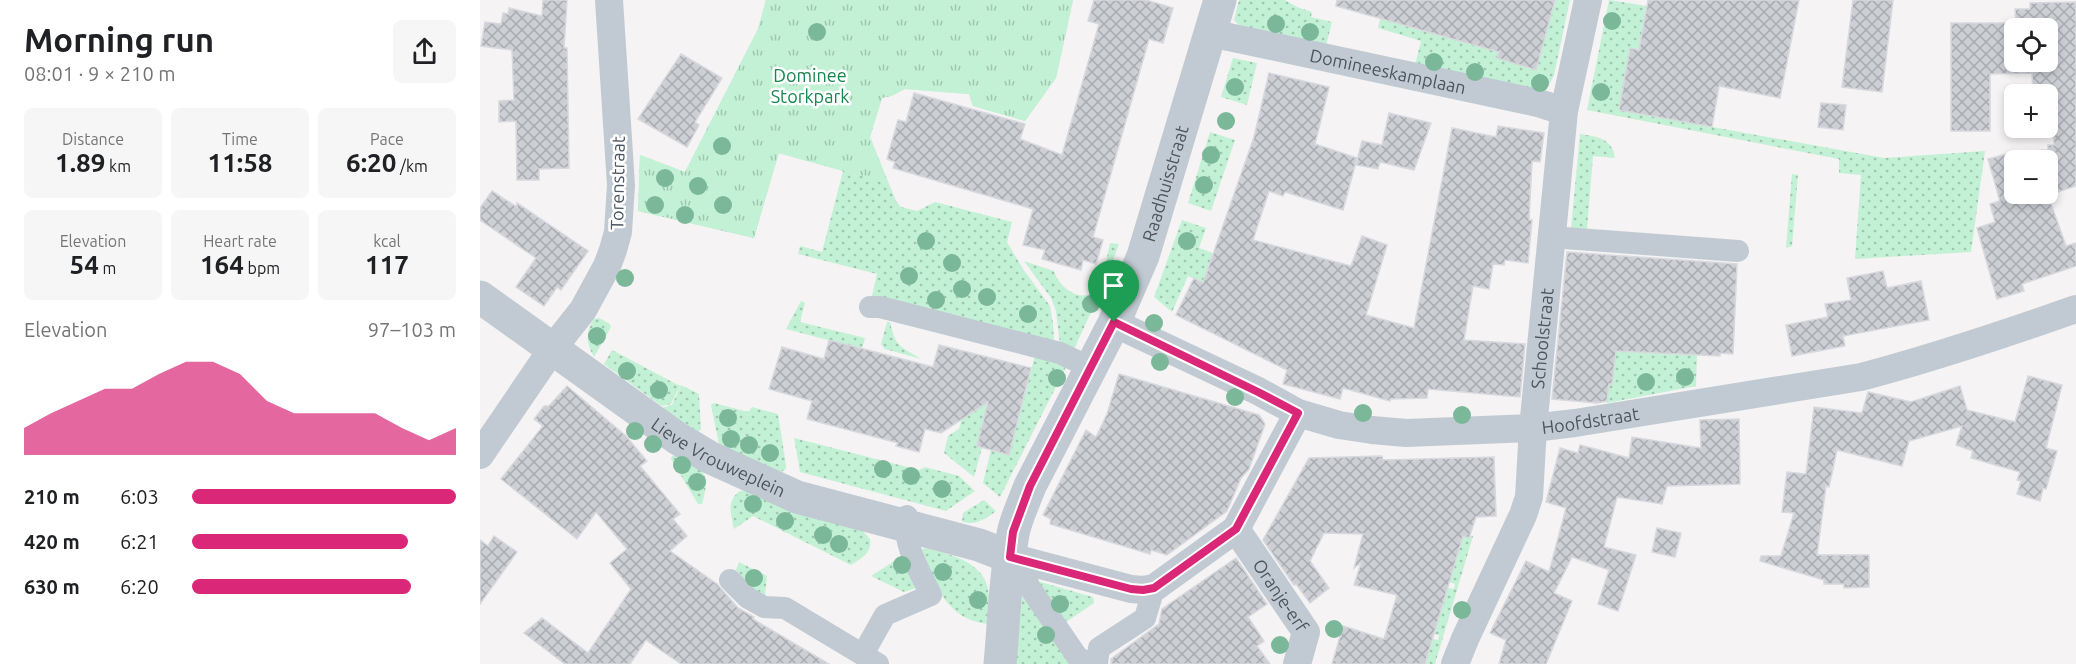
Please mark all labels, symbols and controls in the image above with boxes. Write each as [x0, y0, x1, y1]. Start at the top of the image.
map controls [2004, 18, 2058, 204]
button: locate [2004, 18, 2058, 72]
button: share [393, 20, 456, 83]
text: Morning run [24, 21, 214, 58]
street label: Domineeskamplaan [1308, 45, 1468, 97]
text: 08:01 · 9 × 210 m [24, 62, 176, 85]
park label: Dominee Storkpark [771, 65, 849, 106]
button: + [2004, 84, 2058, 138]
street label: Raadhuisstraat [1138, 123, 1192, 244]
text: Distance [62, 130, 124, 148]
text: Time [222, 130, 258, 148]
text: Pace [370, 130, 404, 148]
street label: Torenstraat [606, 136, 628, 230]
text: 1.89 [55, 148, 105, 177]
text: 11:58 [207, 148, 273, 177]
text: 6:20 [346, 148, 396, 177]
button: − [2004, 150, 2058, 204]
text: km [105, 157, 131, 175]
text: /km [396, 157, 428, 175]
text: Elevation [60, 232, 126, 250]
text: Heart rate [203, 232, 277, 250]
text: kcal [373, 232, 401, 250]
text: 54 [70, 250, 99, 279]
text: 164 [200, 250, 244, 279]
text: 117 [365, 250, 409, 279]
text: m [99, 259, 116, 277]
text: bpm [244, 259, 280, 277]
pin [1088, 260, 1139, 322]
icon: arrive [1097, 269, 1130, 302]
street label: Schoolstraat [1527, 287, 1557, 390]
text: Elevation [24, 318, 107, 341]
text: 97–103 m [368, 318, 456, 341]
street label: Hoofdstraat [1540, 403, 1640, 437]
street label: Lieve Vrouweplein [648, 413, 789, 500]
text: 210 m [24, 485, 80, 508]
text: 6:03 [120, 485, 159, 508]
text: 420 m [24, 530, 80, 553]
text: 6:21 [120, 530, 159, 553]
street label: Oranje-erf [1249, 555, 1313, 635]
text: 630 m [24, 575, 80, 598]
text: 6:20 [120, 575, 159, 598]

